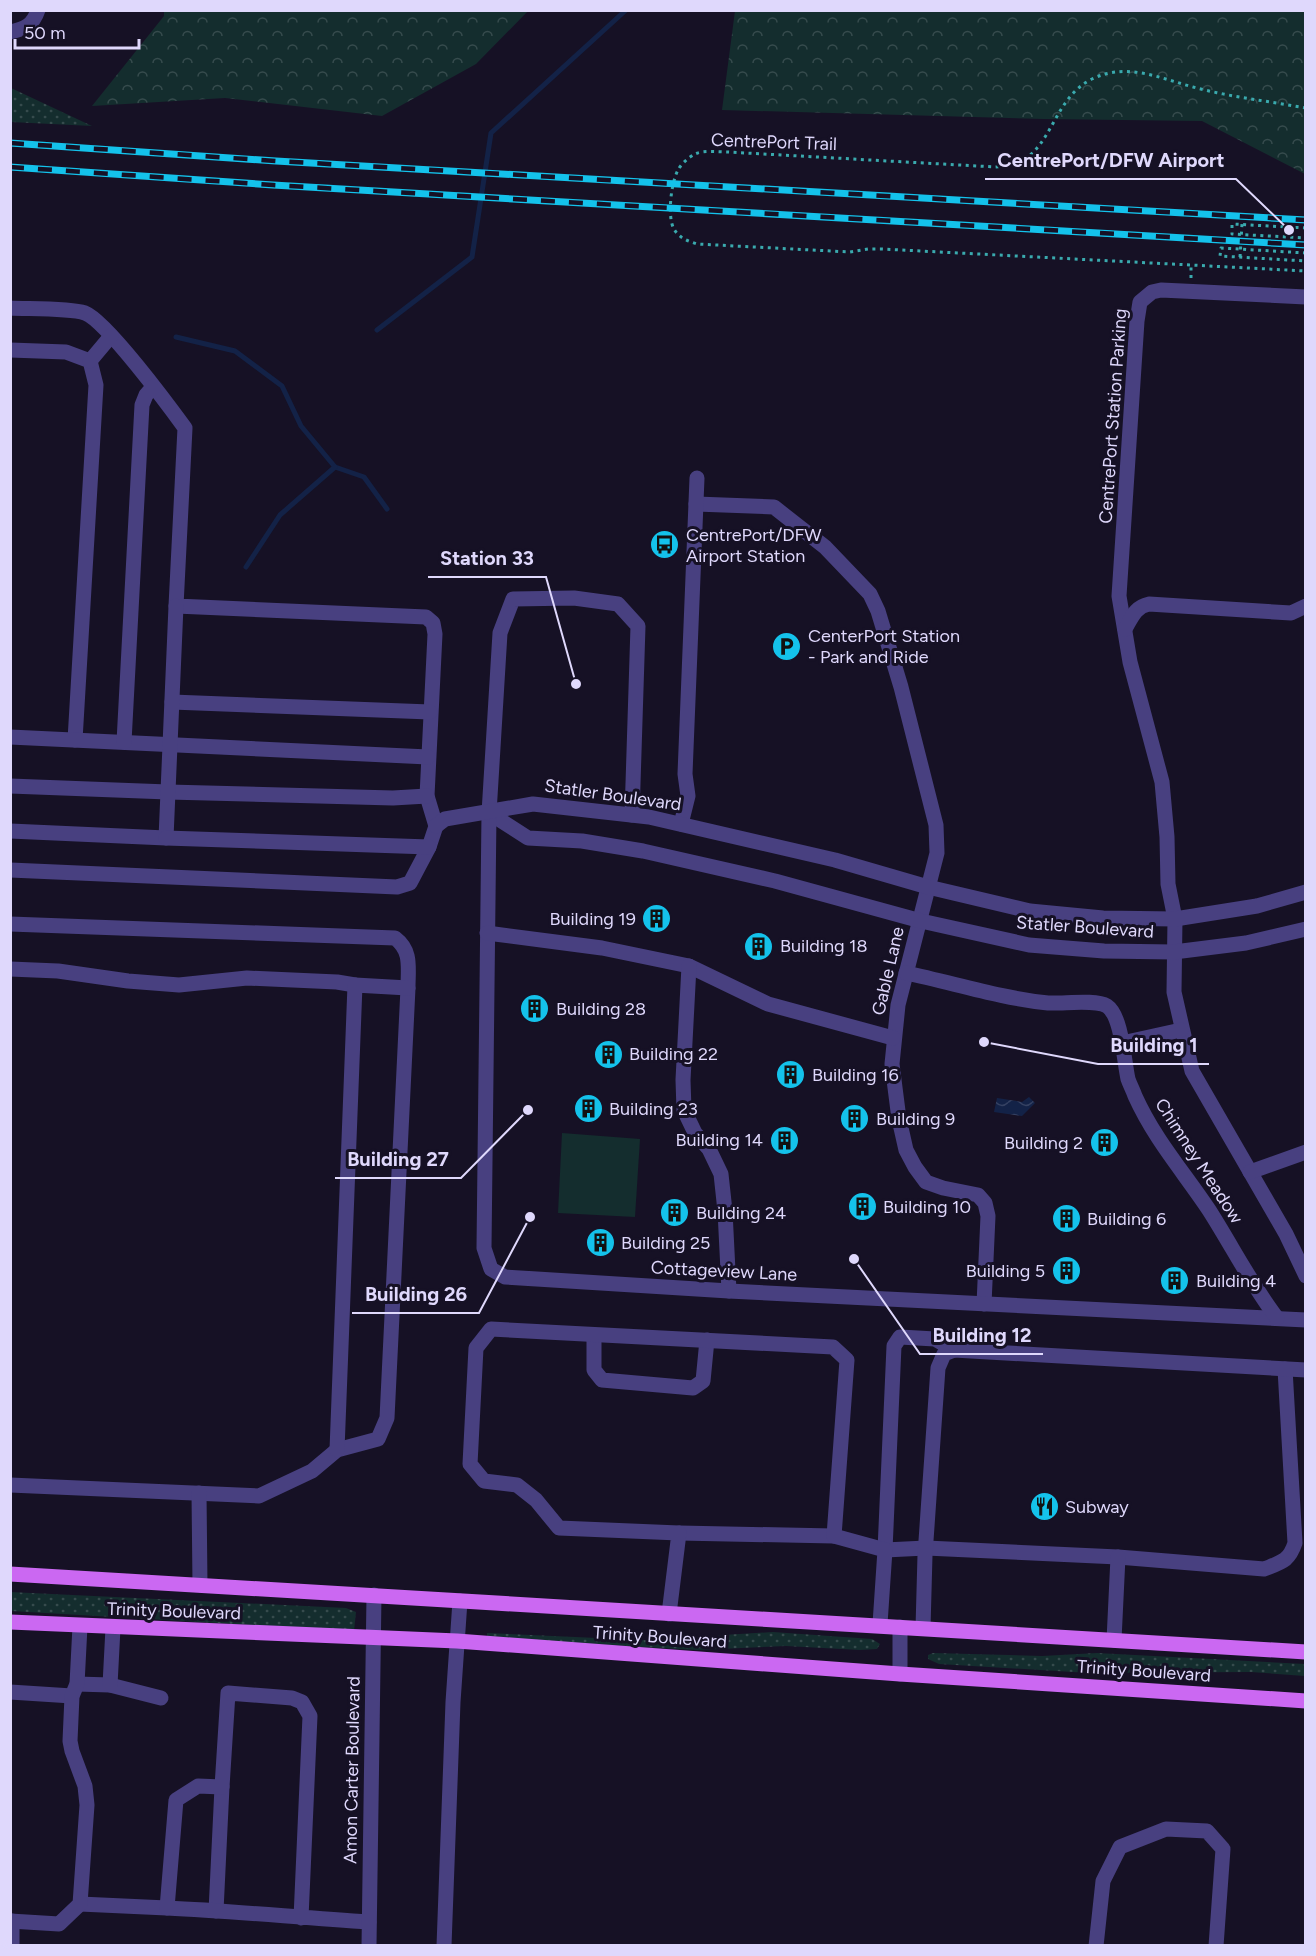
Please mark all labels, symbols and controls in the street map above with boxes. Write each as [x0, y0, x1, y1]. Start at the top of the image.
scale bar [15, 12, 140, 50]
text: 50 m [24, 22, 66, 44]
street label: CentrePort Trail [711, 129, 837, 155]
callout: CentrePort/DFW Airport [985, 141, 1236, 179]
text: CentrePort/DFW Airport [997, 148, 1225, 172]
street label: CentrePort Station Parking [1095, 308, 1131, 524]
place label: CentrePort/DFW Airport Station [686, 524, 822, 567]
bus stop icon: CentrePort/DFW Airport Station [649, 529, 681, 561]
callout: Station 33 [428, 539, 546, 577]
text: Station 33 [440, 546, 534, 570]
place label: CenterPort Station - Park and Ride [808, 625, 960, 668]
parking icon: CenterPort Station - Park and Ride [771, 630, 803, 662]
street label: Statler Boulevard [543, 774, 683, 816]
building icon: Building 19 [641, 903, 673, 935]
place label: Building 19 [549, 908, 636, 930]
street label: Statler Boulevard [1015, 911, 1155, 943]
street label: Gable Lane [867, 924, 909, 1017]
building icon: Building 18 [743, 930, 775, 962]
place label: Building 18 [780, 935, 867, 957]
building icon: Building 28 [519, 993, 551, 1025]
place label: Building 28 [556, 998, 646, 1020]
callout: Building 1 [1098, 1026, 1209, 1064]
text: Building 1 [1110, 1033, 1198, 1057]
building icon: Building 22 [592, 1038, 624, 1070]
place label: Building 22 [629, 1043, 718, 1065]
building icon: Building 16 [775, 1059, 807, 1091]
place label: Building 16 [812, 1064, 899, 1086]
building icon: Building 23 [572, 1093, 604, 1125]
street label: Chimney Meadow [1150, 1094, 1248, 1228]
place label: Building 23 [609, 1098, 698, 1120]
building icon: Building 9 [839, 1103, 871, 1135]
place label: Building 9 [876, 1108, 955, 1130]
building icon: Building 14 [768, 1124, 800, 1156]
building icon: Building 2 [1088, 1127, 1120, 1159]
place label: Building 14 [675, 1129, 763, 1151]
place label: Building 2 [1004, 1132, 1083, 1154]
callout: Building 27 [335, 1140, 461, 1178]
text: Building 27 [347, 1147, 449, 1171]
building icon: Building 10 [846, 1191, 878, 1223]
place label: Building 10 [883, 1196, 971, 1218]
building icon: Building 24 [659, 1197, 691, 1229]
place label: Building 24 [696, 1202, 786, 1224]
building icon: Building 6 [1050, 1203, 1082, 1235]
place label: Building 6 [1087, 1208, 1166, 1230]
building icon: Building 25 [584, 1227, 616, 1259]
place label: Building 25 [621, 1232, 710, 1254]
building icon: Building 5 [1050, 1255, 1082, 1287]
street label: Cottageview Lane [650, 1256, 798, 1286]
place label: Building 5 [966, 1260, 1045, 1282]
building icon: Building 4 [1159, 1265, 1191, 1297]
place label: Building 4 [1196, 1270, 1276, 1292]
callout: Building 26 [352, 1275, 479, 1313]
text: Building 26 [365, 1282, 467, 1306]
callout: Building 12 [920, 1316, 1043, 1354]
text: Building 12 [932, 1323, 1032, 1347]
restaurant icon: Subway [1028, 1491, 1060, 1523]
place label: Subway [1065, 1496, 1129, 1518]
street label: Trinity Boulevard [107, 1598, 241, 1624]
street label: Trinity Boulevard [592, 1621, 728, 1653]
street label: Trinity Boulevard [1076, 1655, 1212, 1687]
street label: Amon Carter Boulevard [339, 1676, 365, 1864]

